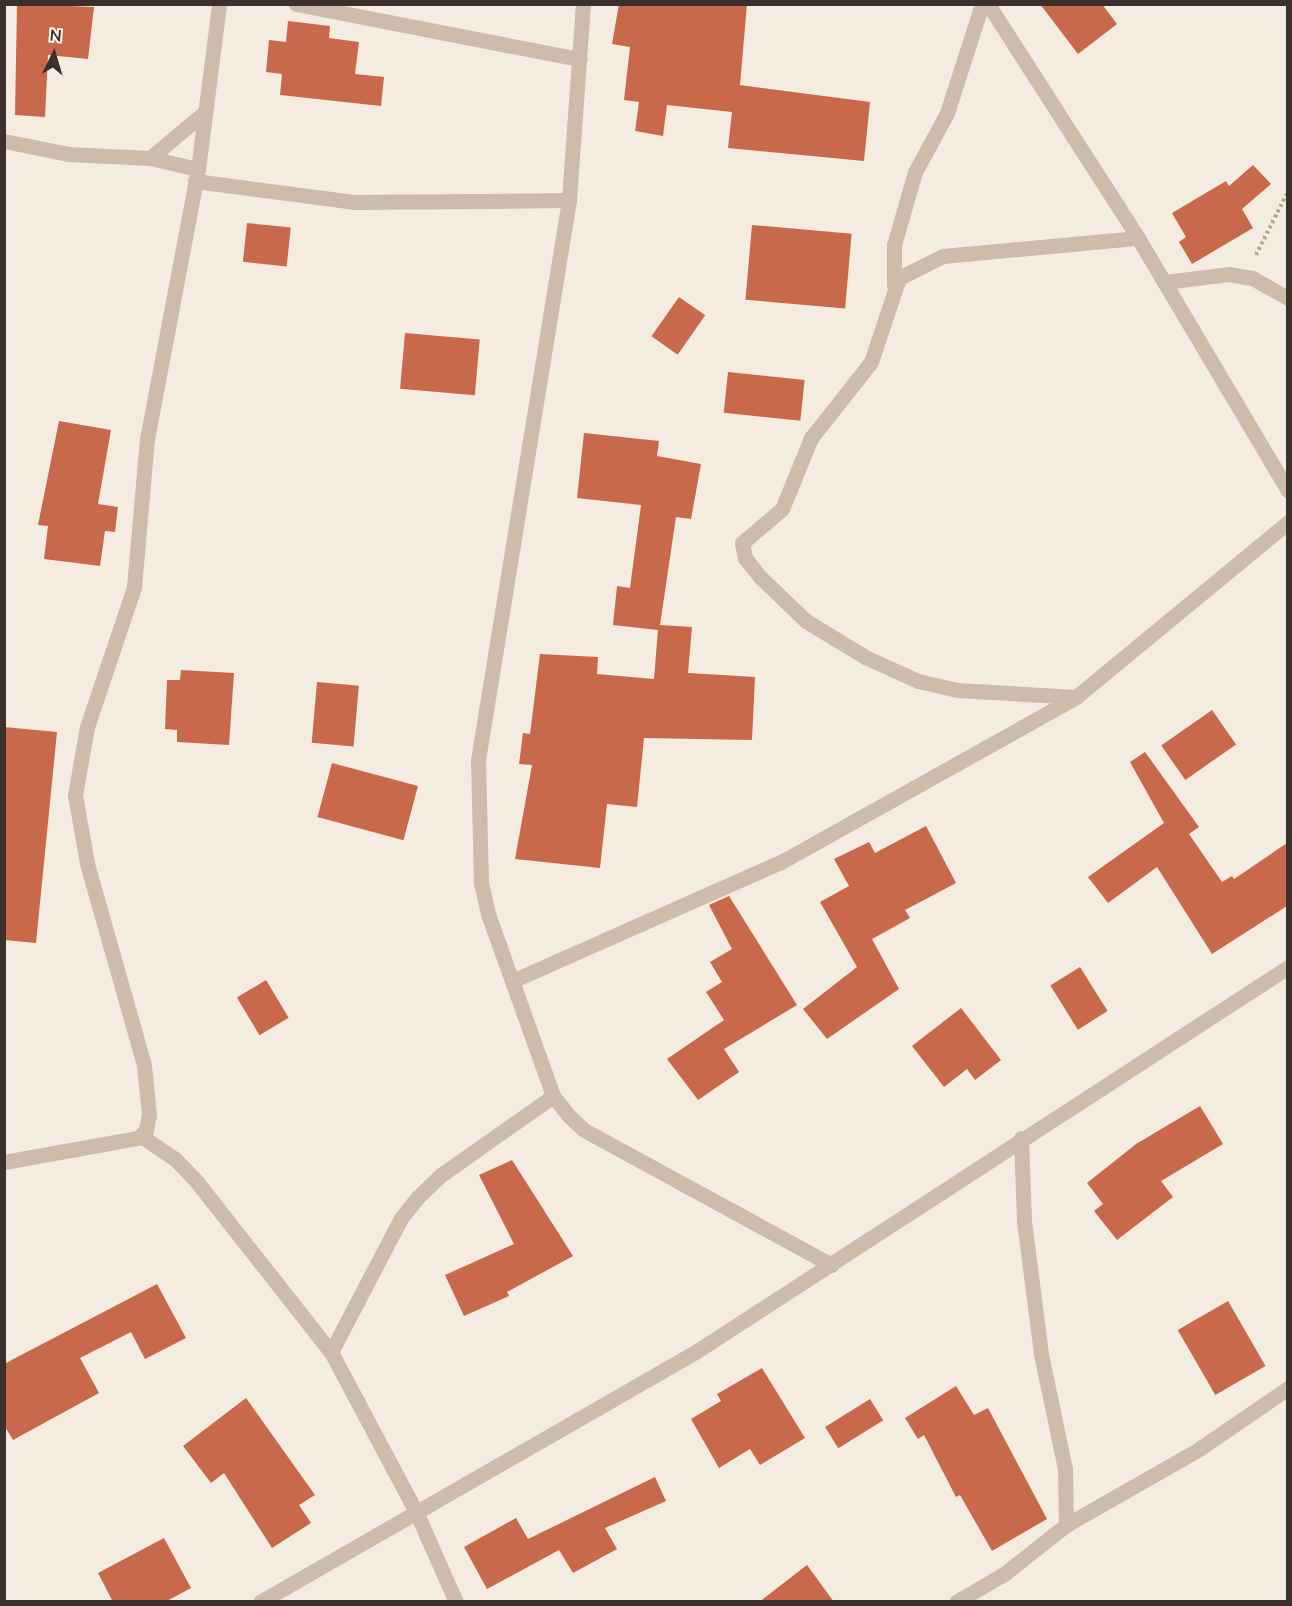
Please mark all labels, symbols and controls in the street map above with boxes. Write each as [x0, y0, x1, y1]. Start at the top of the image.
north arrow [24, 24, 84, 84]
text: N [49, 25, 62, 48]

